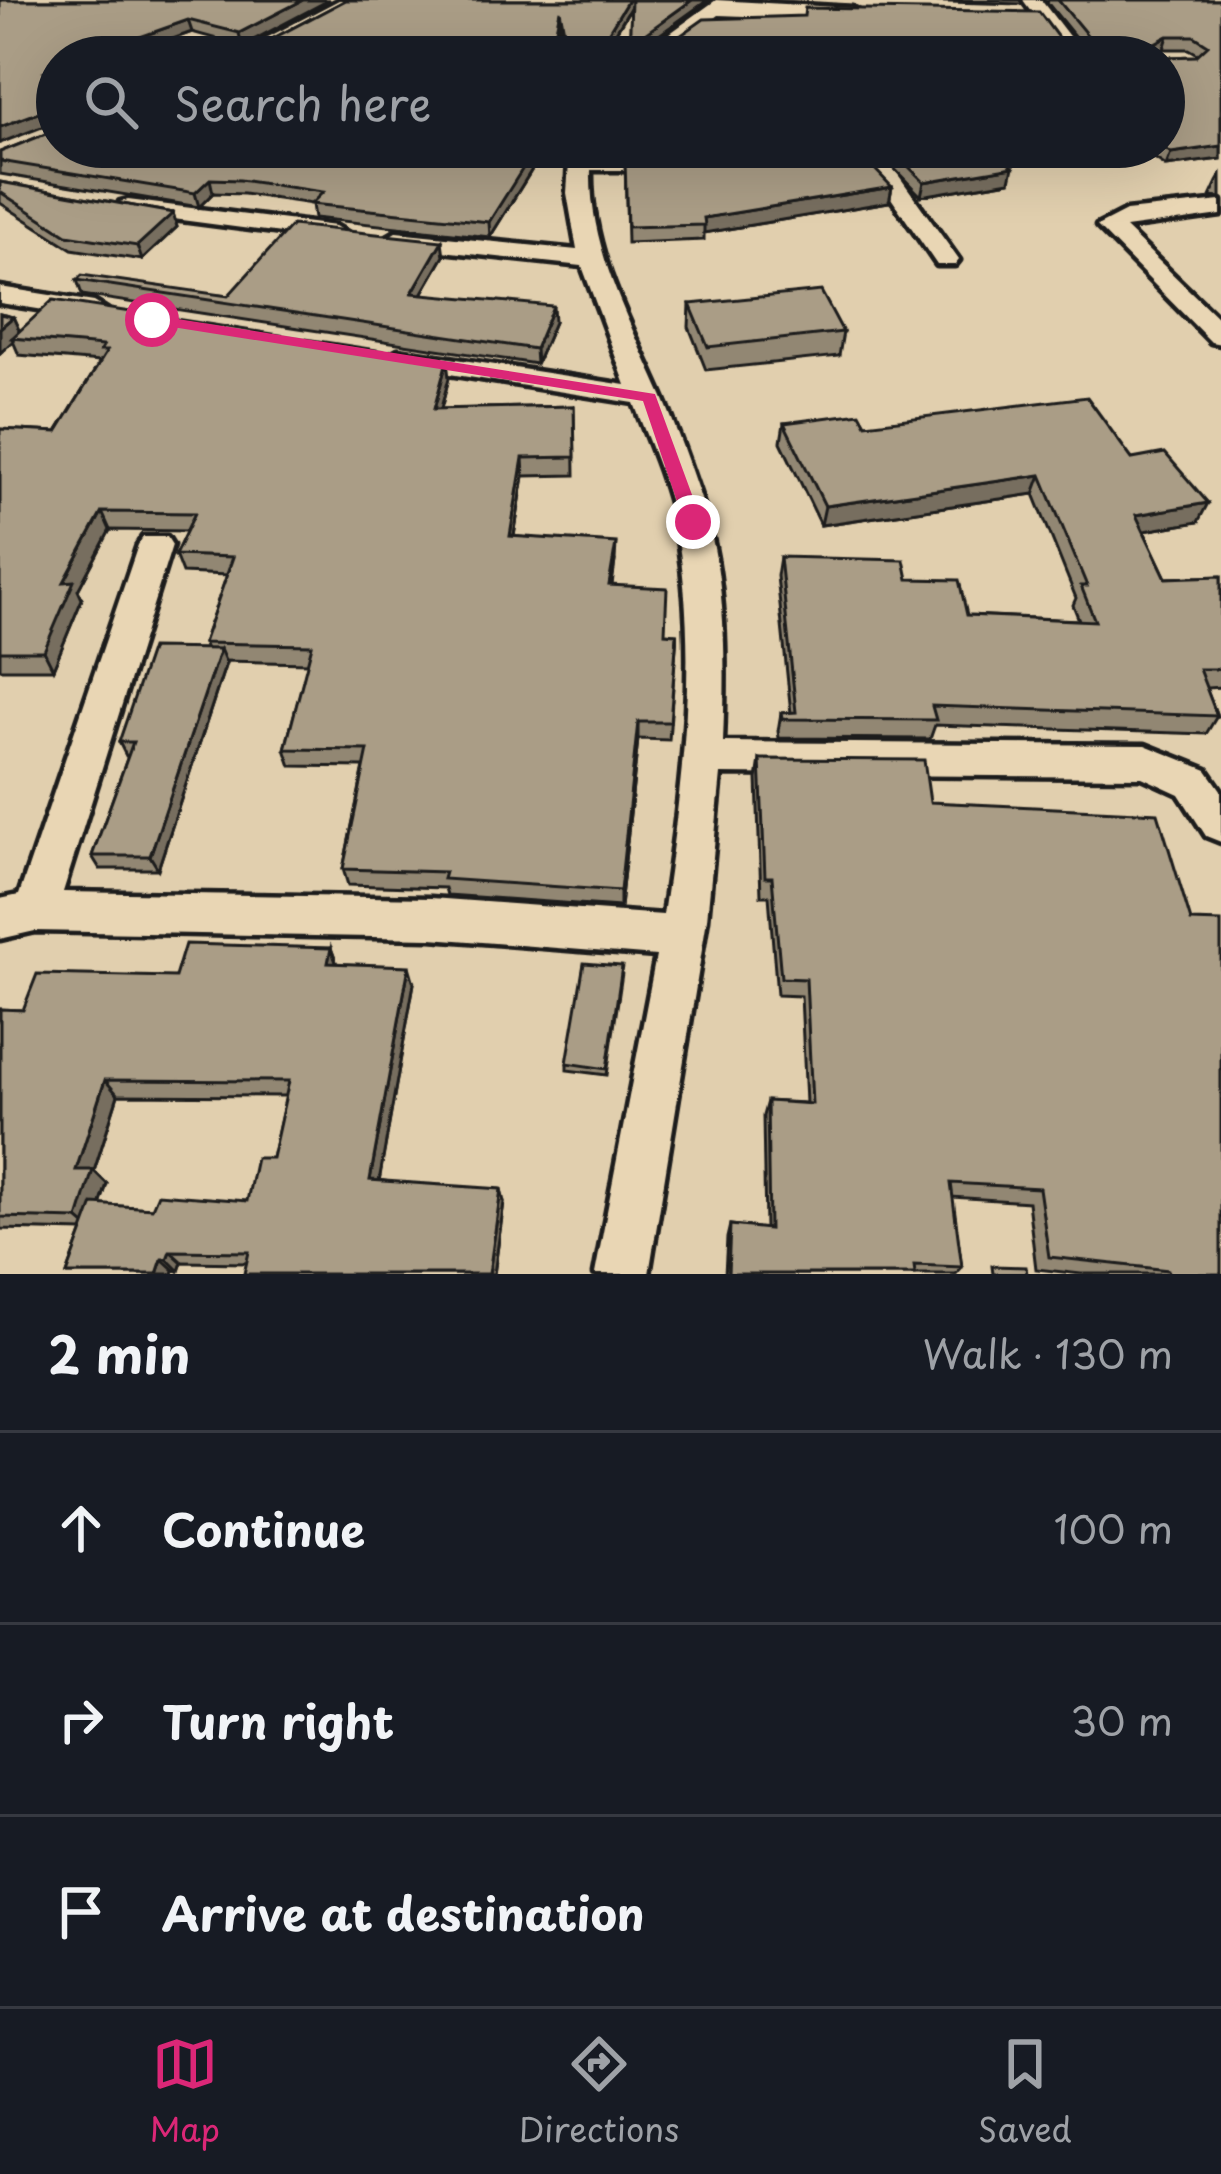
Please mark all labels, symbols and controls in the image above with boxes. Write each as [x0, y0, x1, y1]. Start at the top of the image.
search box [36, 36, 1185, 168]
text: Search here [174, 68, 431, 136]
icon: search [78, 69, 144, 135]
route start [125, 293, 179, 347]
route end [666, 495, 720, 549]
text: 2 min [48, 1314, 190, 1391]
text: Walk · 130 m [923, 1323, 1173, 1382]
text: Continue [162, 1494, 365, 1562]
icon: ahead [48, 1495, 114, 1561]
text: 100 m [1054, 1498, 1173, 1557]
text: Turn right [162, 1686, 394, 1754]
icon: right [48, 1687, 114, 1753]
text: 30 m [1070, 1690, 1173, 1749]
text: Arrive at destination [162, 1878, 645, 1946]
icon: arrive [48, 1879, 114, 1945]
tab: Map [149, 2031, 220, 2153]
tab: Directions [519, 2031, 679, 2153]
tab: Saved [978, 2031, 1072, 2153]

